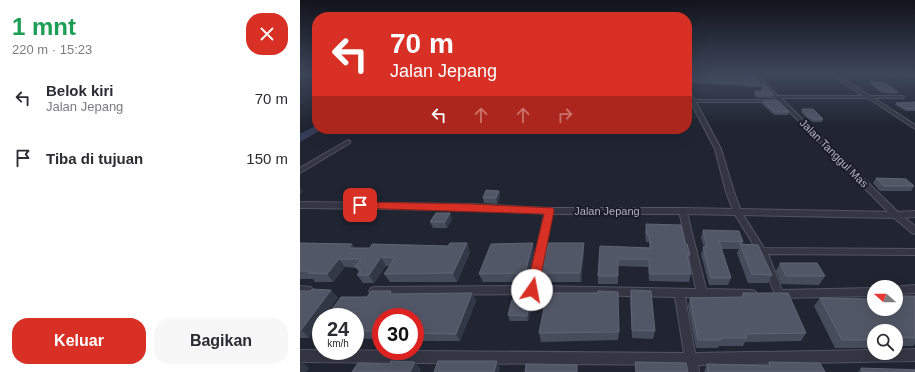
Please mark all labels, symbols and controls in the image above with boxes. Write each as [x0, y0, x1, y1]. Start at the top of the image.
text: 1 mnt [12, 13, 76, 40]
button: close [246, 13, 288, 55]
icon: left [324, 28, 376, 80]
text: 70 m [390, 28, 454, 59]
text: 220 m · 15:23 [12, 42, 92, 57]
text: Jalan Jepang [390, 61, 497, 81]
text: Belok kiri [46, 82, 114, 99]
icon: left [12, 87, 34, 109]
text: 70 m [255, 90, 288, 107]
text: Jalan Jepang [46, 99, 123, 114]
icon: left [428, 104, 450, 126]
icon: ahead [470, 104, 492, 126]
icon: ahead [512, 104, 534, 126]
icon: right [554, 104, 576, 126]
street label: Jalan Tanggul Mas [797, 116, 871, 190]
icon: arrive [12, 147, 34, 169]
text: Tiba di tujuan [46, 150, 143, 167]
text: 150 m [246, 150, 288, 167]
pin [343, 188, 377, 222]
icon: arrive [349, 194, 371, 216]
street label: Jalan Jepang [574, 205, 640, 217]
position arrow [511, 269, 553, 311]
north arrow [867, 280, 903, 316]
map controls [867, 280, 903, 360]
speed limit sign: 30 [372, 308, 424, 360]
button: Keluar [12, 318, 146, 364]
button: Bagikan [154, 318, 288, 364]
text: 24 [327, 318, 349, 340]
button: search [867, 324, 903, 360]
text: km/h [327, 338, 349, 349]

